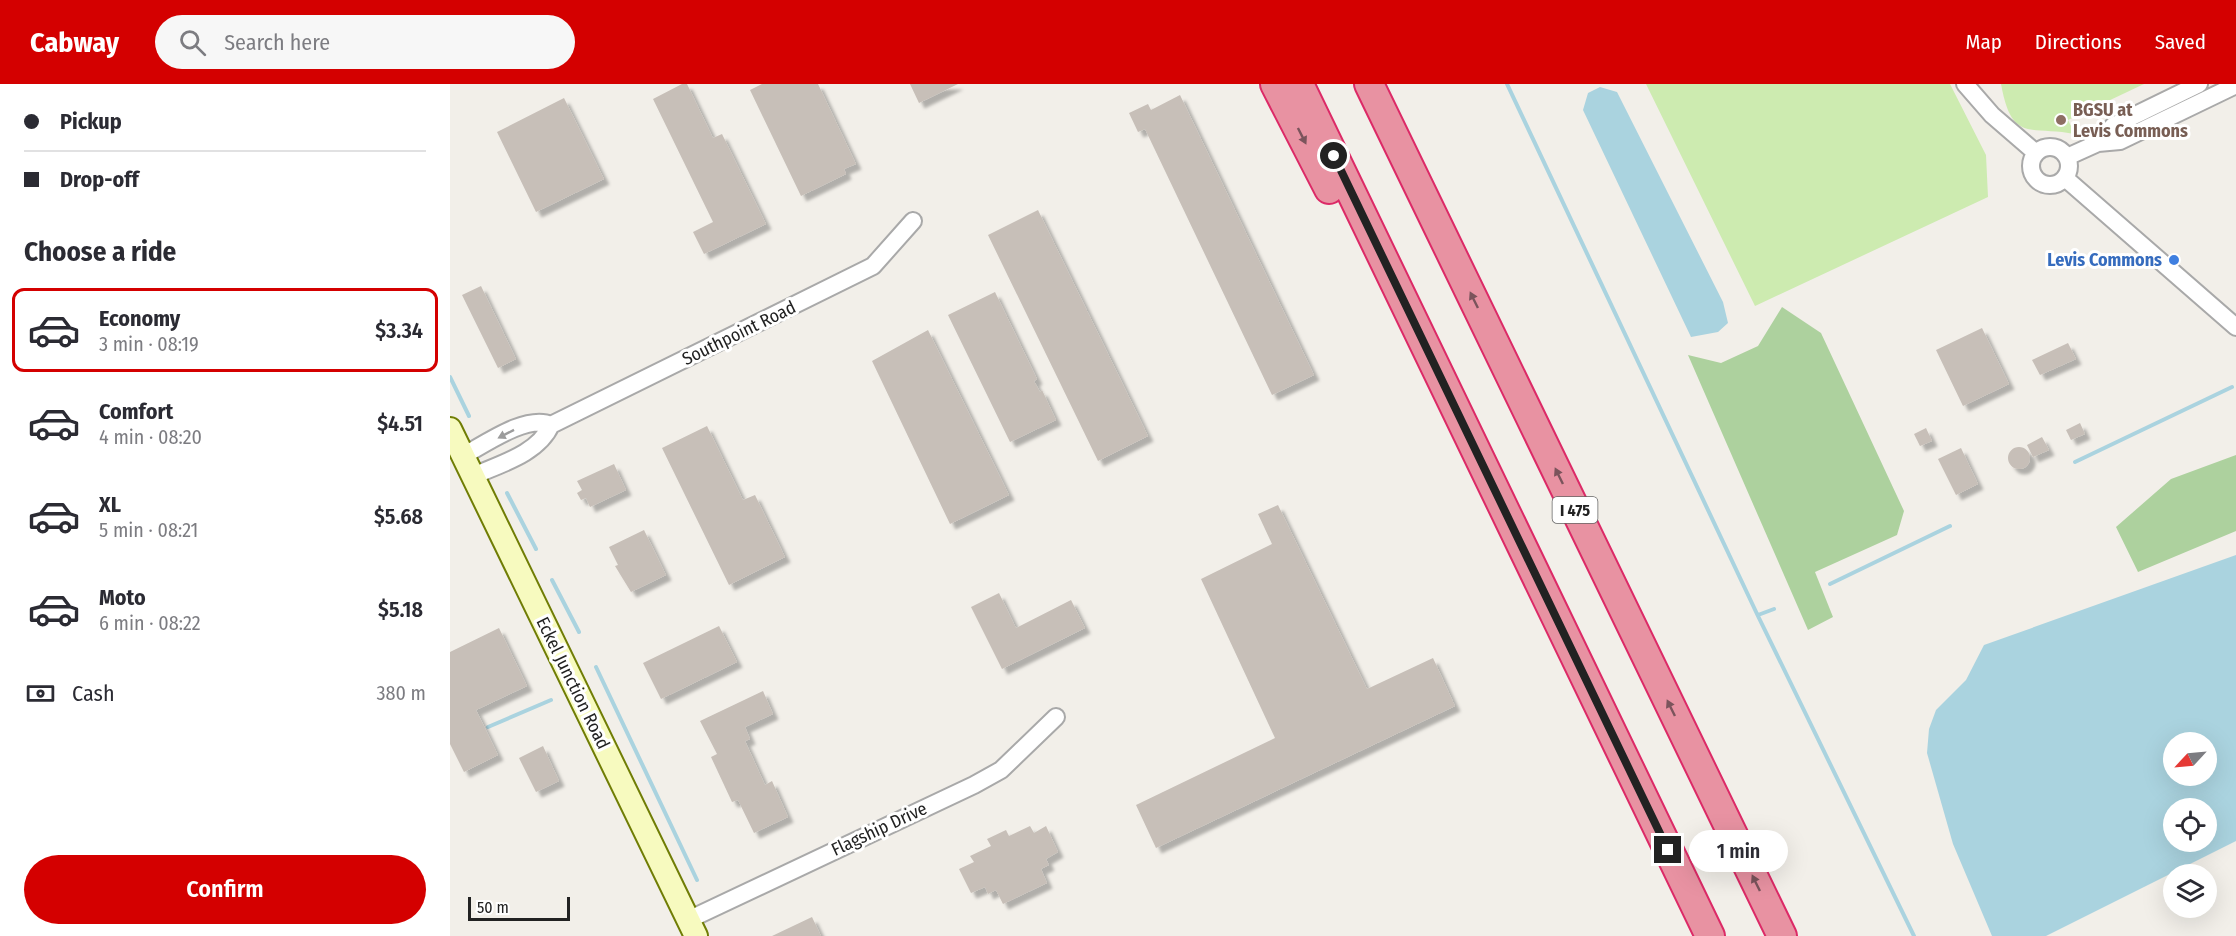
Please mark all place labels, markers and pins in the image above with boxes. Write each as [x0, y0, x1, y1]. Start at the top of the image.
place label: BGSU at Levis Commons [2073, 99, 2188, 142]
marker: BGSU at Levis Commons [2054, 113, 2068, 127]
place label: Levis Commons [2047, 249, 2162, 271]
marker: Levis Commons [2167, 253, 2181, 267]

